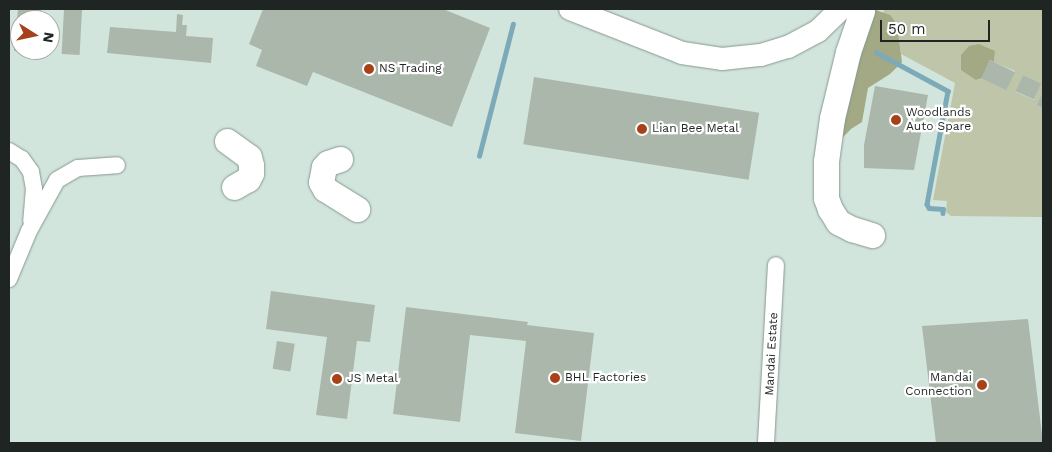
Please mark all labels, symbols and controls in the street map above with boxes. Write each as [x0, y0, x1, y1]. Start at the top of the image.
north arrow [10, 10, 60, 60]
scale bar [882, 10, 992, 42]
text: 50 m [888, 20, 925, 38]
text: N [40, 31, 58, 44]
place label: NS Trading [379, 62, 442, 76]
marker: NS Trading [363, 63, 375, 75]
place label: Woodlands Auto Spare [906, 106, 971, 134]
marker: Woodlands Auto Spare [890, 114, 902, 126]
place label: Lian Bee Metal [652, 122, 739, 136]
marker: Lian Bee Metal [636, 123, 648, 135]
street label: Mandai Estate [763, 312, 781, 396]
place label: BHL Factories [565, 371, 647, 385]
place label: Mandai Connection [905, 371, 972, 399]
place label: JS Metal [347, 372, 398, 386]
marker: BHL Factories [549, 372, 561, 384]
marker: JS Metal [331, 373, 343, 385]
marker: Mandai Connection [976, 379, 988, 391]

